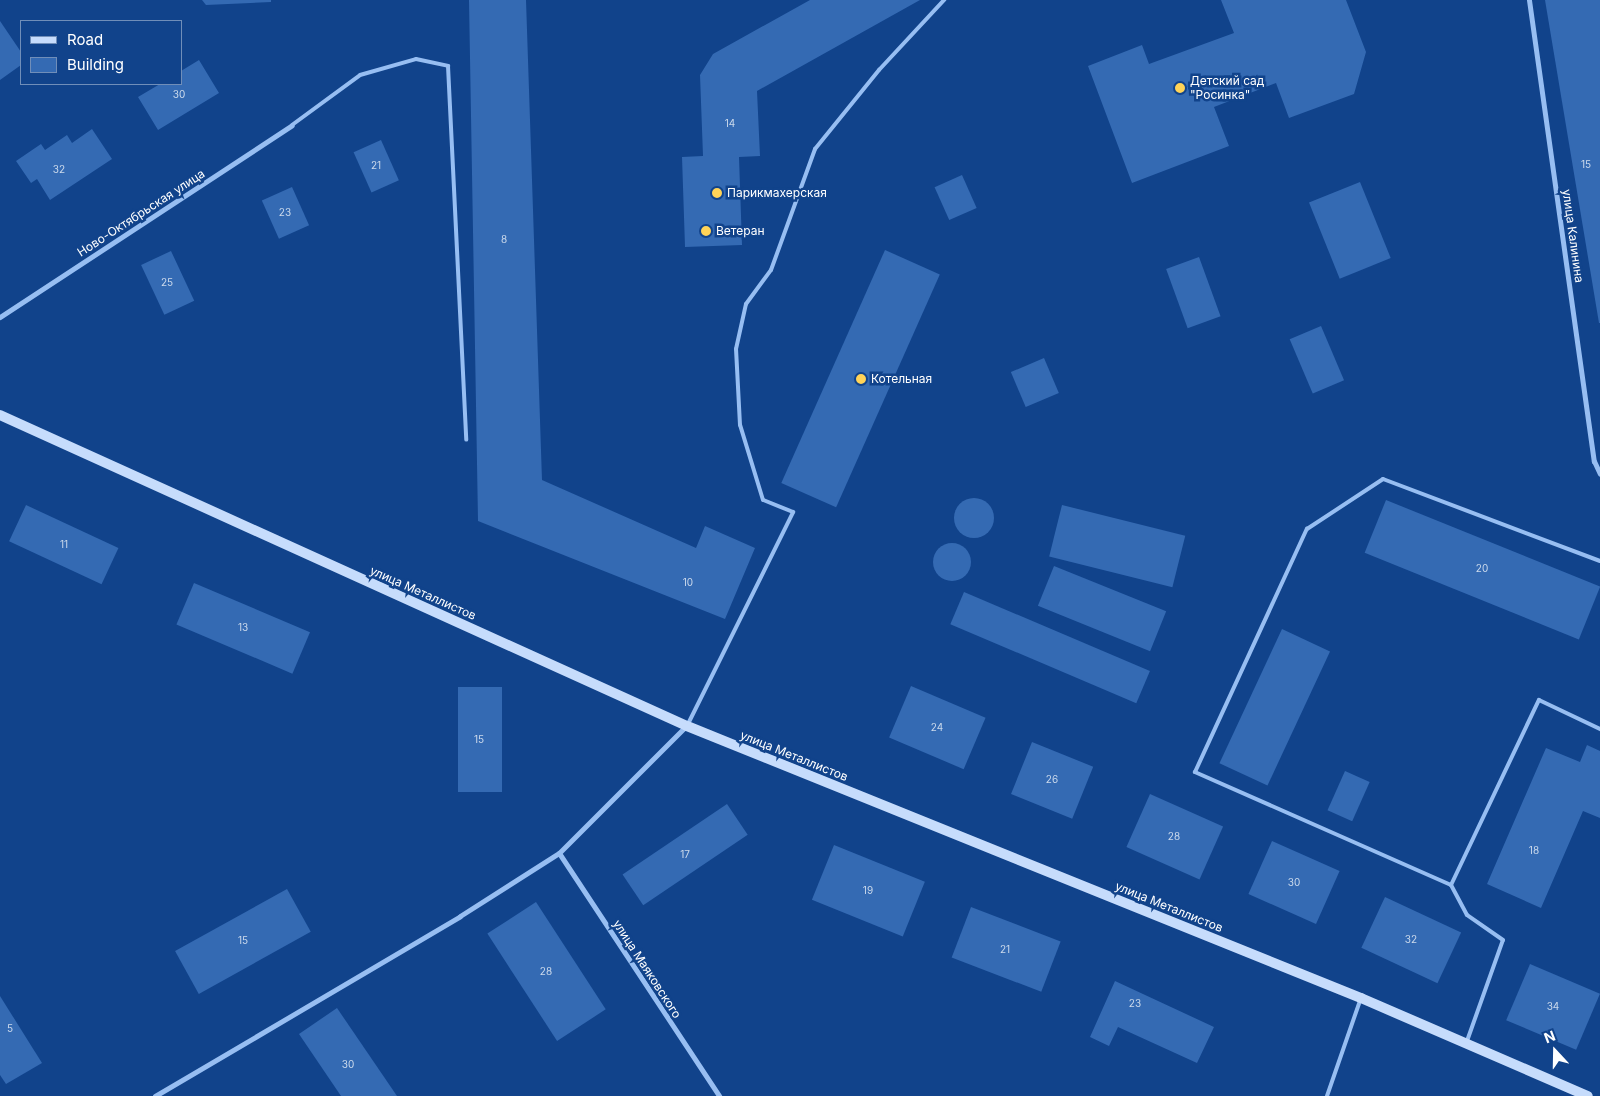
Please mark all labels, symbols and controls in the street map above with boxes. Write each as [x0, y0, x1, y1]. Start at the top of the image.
legend [20, 20, 182, 85]
text: Road [67, 30, 103, 49]
text: Building [67, 55, 124, 74]
place label: Детский сад "Росинка" [1190, 74, 1264, 102]
marker: Детский сад "Росинка" [1174, 82, 1186, 94]
house number: 30 [173, 89, 185, 101]
house number: 14 [725, 118, 735, 130]
house number: 15 [1581, 159, 1591, 171]
house number: 21 [371, 160, 381, 172]
house number: 32 [53, 164, 65, 176]
street label: Ново-Октябрьская улица [75, 166, 207, 260]
place label: Парикмахерская [727, 186, 827, 200]
marker: Парикмахерская [711, 187, 723, 199]
street label: улица Калинина [1559, 188, 1587, 284]
house number: 23 [279, 207, 291, 219]
place label: Ветеран [716, 224, 765, 238]
marker: Ветеран [700, 225, 712, 237]
house number: 8 [501, 234, 507, 246]
house number: 25 [161, 277, 173, 289]
place label: Котельная [871, 372, 932, 386]
marker: Котельная [855, 373, 867, 385]
house number: 11 [60, 539, 68, 551]
street label: улица Металлистов [368, 563, 478, 623]
house number: 20 [1476, 563, 1488, 575]
house number: 10 [683, 577, 693, 589]
house number: 13 [238, 622, 248, 634]
house number: 24 [931, 722, 943, 734]
street label: улица Металлистов [738, 728, 850, 784]
house number: 15 [474, 734, 484, 746]
house number: 26 [1046, 774, 1058, 786]
house number: 28 [1168, 831, 1180, 843]
house number: 18 [1529, 845, 1539, 857]
house number: 17 [680, 849, 690, 861]
house number: 30 [1288, 877, 1300, 889]
street label: улица Металлистов [1113, 879, 1225, 935]
house number: 19 [863, 885, 873, 897]
street label: улица Маяковского [610, 917, 684, 1021]
house number: 32 [1405, 934, 1417, 946]
house number: 15 [238, 935, 248, 947]
house number: 21 [1000, 944, 1010, 956]
house number: 28 [540, 966, 552, 978]
house number: 23 [1129, 998, 1141, 1010]
house number: 34 [1547, 1001, 1559, 1013]
house number: 5 [7, 1023, 13, 1035]
north arrow [1530, 1026, 1580, 1076]
text: N [1541, 1027, 1557, 1046]
house number: 30 [342, 1059, 354, 1071]

